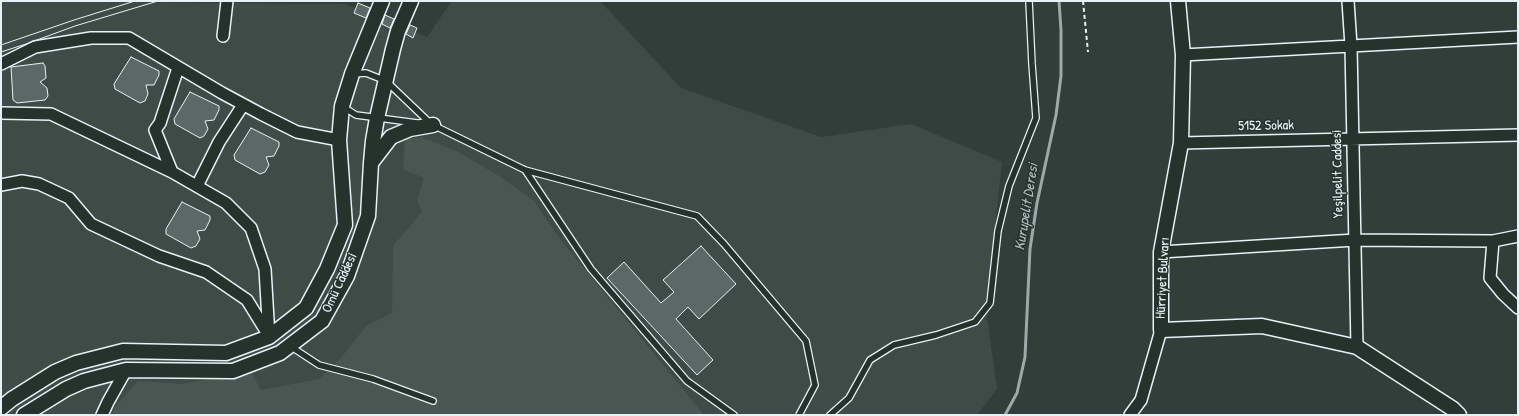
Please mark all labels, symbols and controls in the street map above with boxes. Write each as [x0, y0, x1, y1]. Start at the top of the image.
street label: 5152 Sokak [1238, 117, 1294, 135]
street label: Yeşilpelit Caddesi [1329, 130, 1347, 218]
water label: Kurupelit Deresi [1011, 162, 1043, 252]
street label: Hürriyet Bulvarı [1152, 237, 1174, 319]
street label: Omü Caddesi [319, 250, 361, 316]

